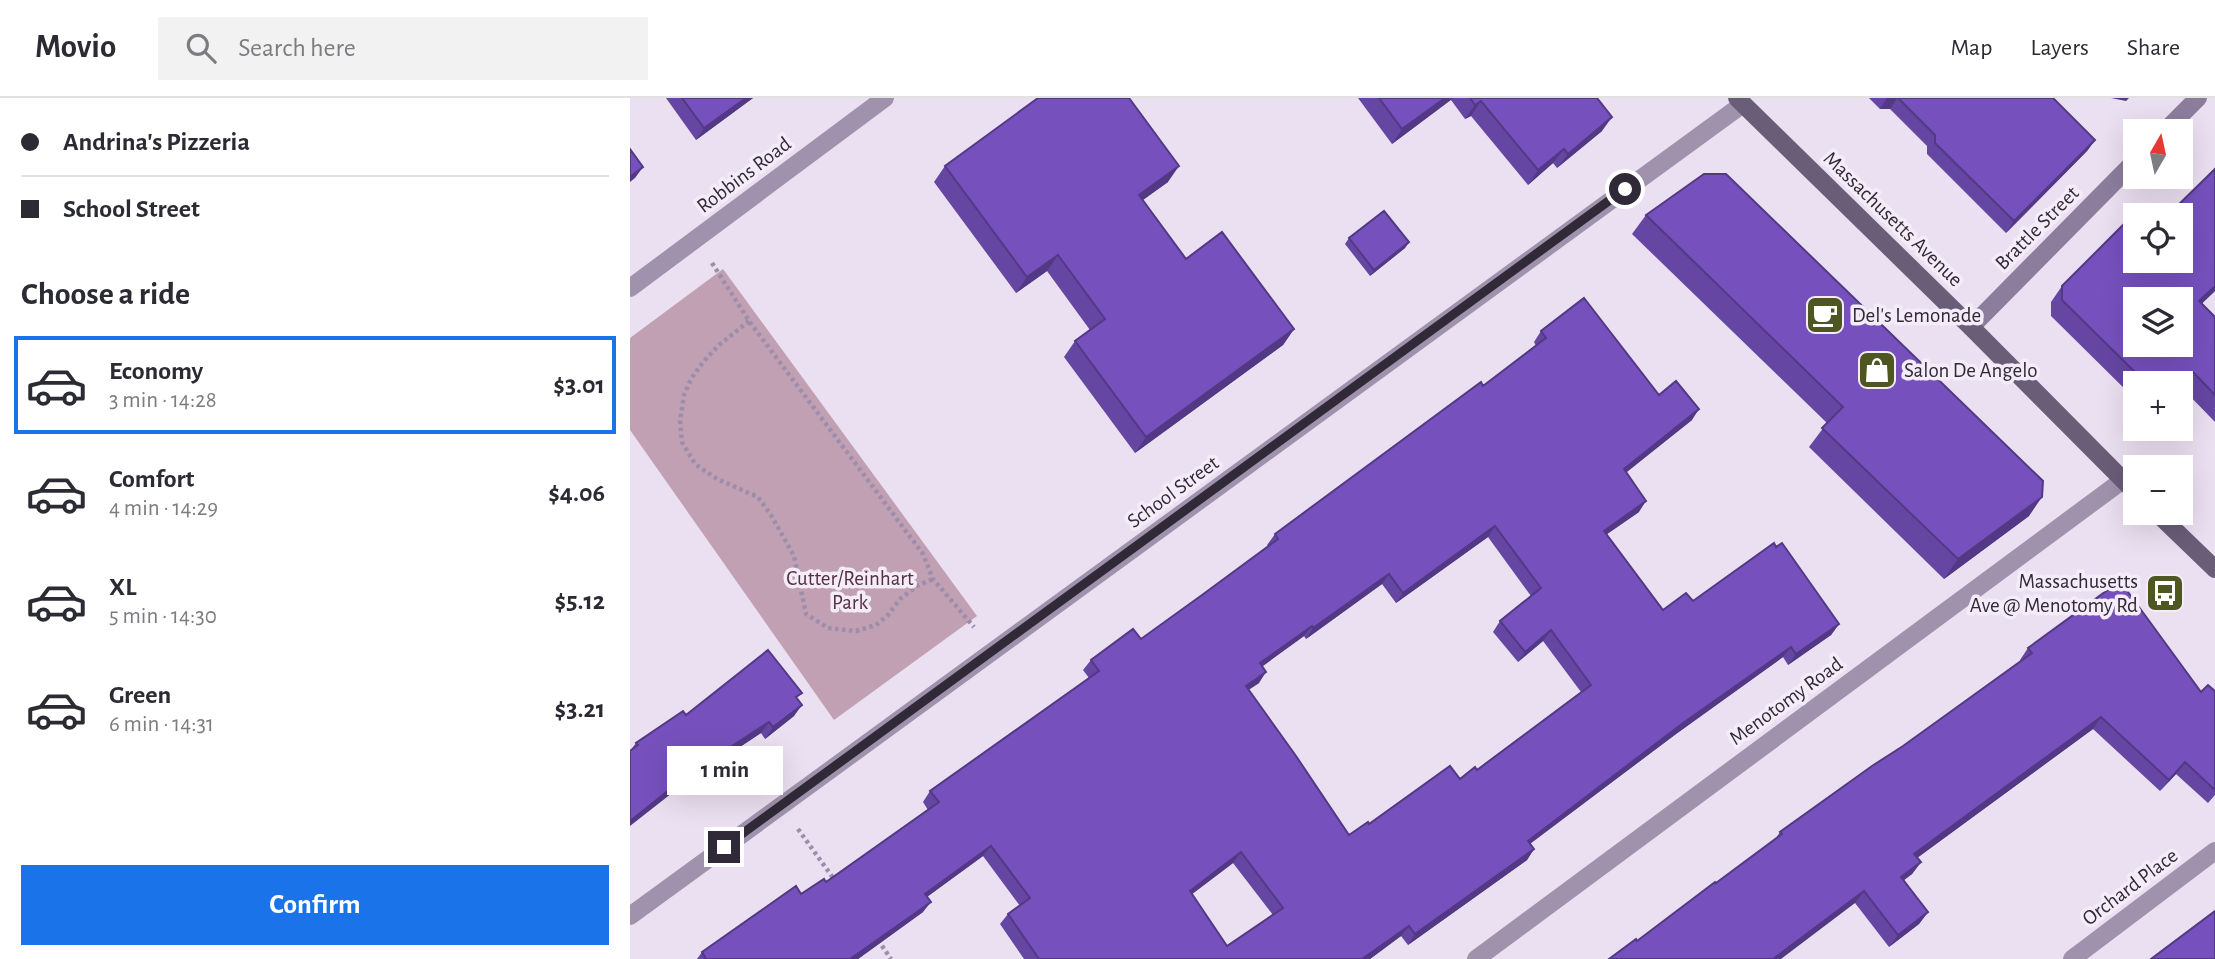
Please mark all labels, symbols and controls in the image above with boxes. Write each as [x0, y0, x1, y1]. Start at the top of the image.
search box [158, 17, 648, 80]
icon: search [182, 29, 220, 67]
text: Movio [35, 31, 116, 64]
text: Search here [238, 35, 356, 61]
text: Map [1950, 36, 1992, 60]
text: Layers [2030, 36, 2089, 60]
text: Share [2127, 36, 2180, 60]
north arrow [2123, 119, 2193, 189]
map controls [2123, 119, 2193, 525]
text: Andrina's Pizzeria [63, 129, 250, 155]
street label: Robbins Road [693, 133, 795, 217]
street label: Massachusetts Avenue [1819, 147, 1967, 291]
route start [1609, 173, 1641, 205]
street label: Brattle Street [1991, 182, 2083, 274]
text: School Street [63, 196, 200, 222]
button: locate [2123, 203, 2193, 273]
text: Choose a ride [21, 278, 190, 310]
button: layers [2123, 287, 2193, 357]
cafe icon: Del's Lemonade [1804, 294, 1846, 336]
place label: Del's Lemonade [1852, 305, 1981, 326]
shop icon: Salon De Angelo [1856, 349, 1898, 391]
icon: car [25, 354, 88, 417]
text: Economy [109, 358, 203, 384]
place label: Salon De Angelo [1904, 360, 2038, 381]
button: + [2123, 371, 2193, 441]
text: $3.01 [553, 372, 605, 398]
text: 3 min · 14:28 [109, 389, 217, 412]
street label: School Street [1123, 452, 1223, 532]
button: − [2123, 455, 2193, 525]
icon: car [25, 462, 88, 525]
text: Comfort [109, 466, 194, 492]
text: $4.06 [548, 480, 605, 506]
text: 4 min · 14:29 [109, 497, 218, 520]
park label: Cutter/Reinhart Park [786, 568, 914, 613]
icon: car [25, 570, 88, 633]
place label: Massachusetts Ave @ Menotomy Rd [1970, 571, 2138, 616]
bus stop icon: Massachusetts Ave @ Menotomy Rd [2144, 572, 2186, 614]
text: XL [109, 574, 136, 600]
text: $5.12 [555, 588, 605, 614]
text: 5 min · 14:30 [109, 605, 217, 628]
street label: Menotomy Road [1726, 653, 1847, 749]
icon: car [25, 678, 88, 741]
text: Green [109, 682, 171, 708]
text: $3.21 [555, 696, 605, 722]
text: 6 min · 14:31 [109, 713, 214, 736]
callout: 1 min [666, 746, 782, 794]
text: 1 min [701, 759, 749, 782]
route end [708, 831, 740, 863]
street label: Orchard Place [2078, 845, 2182, 929]
button: Confirm [21, 865, 609, 945]

